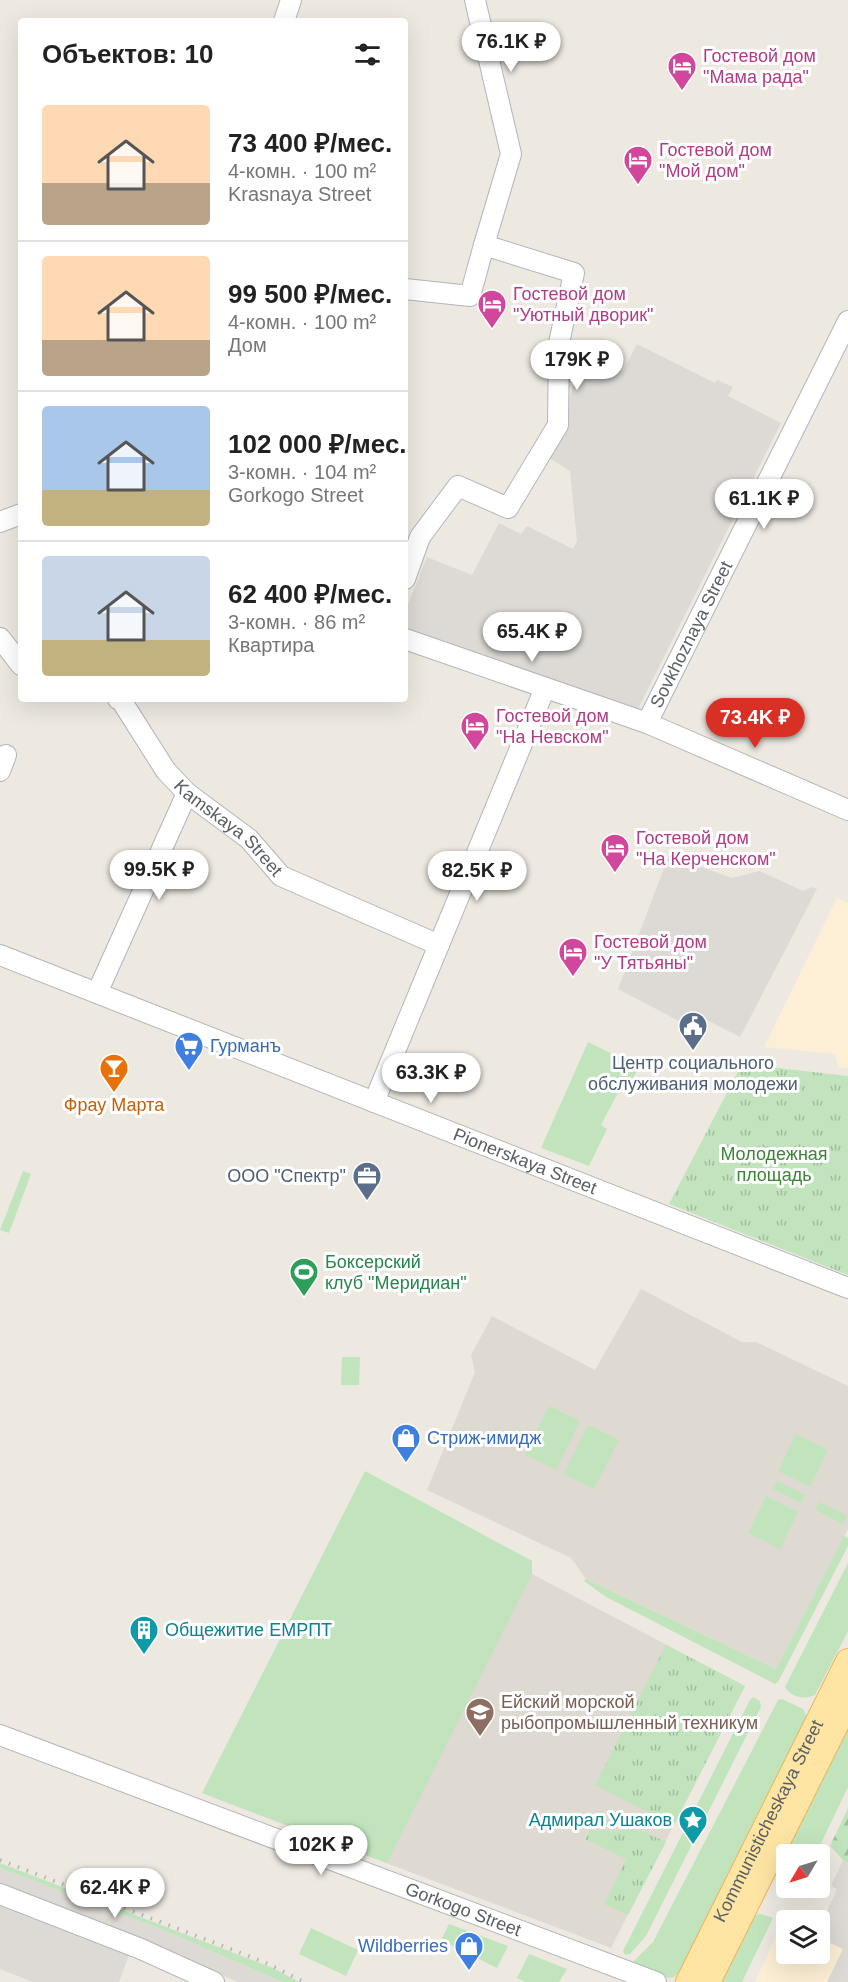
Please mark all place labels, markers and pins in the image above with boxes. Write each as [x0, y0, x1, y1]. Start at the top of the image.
pin: 76.1K ₽ [456, 22, 566, 73]
place label: Гостевой дом "Мама рада" [703, 46, 816, 87]
hotel icon: Гостевой дом "Мама рада" [666, 50, 698, 92]
place label: Гостевой дом "Мой дом" [659, 140, 772, 181]
hotel icon: Гостевой дом "Мой дом" [622, 144, 654, 186]
place label: Гостевой дом "Уютный дворик" [513, 284, 654, 325]
hotel icon: Гостевой дом "Уютный дворик" [476, 288, 508, 330]
pin: 179K ₽ [528, 340, 626, 391]
pin: 61.1K ₽ [709, 479, 819, 530]
pin: 65.4K ₽ [477, 612, 587, 663]
pin: 73.4K ₽ [700, 698, 810, 749]
place label: Гостевой дом "На Невском" [496, 706, 609, 747]
hotel icon: Гостевой дом "На Невском" [459, 710, 491, 752]
place label: Гостевой дом "На Керченском" [636, 828, 776, 869]
hotel icon: Гостевой дом "На Керченском" [599, 832, 631, 874]
pin: 99.5K ₽ [104, 850, 214, 901]
pin: 82.5K ₽ [422, 851, 532, 902]
place label: Гостевой дом "У Тятьяны" [594, 932, 707, 973]
hotel icon: Гостевой дом "У Тятьяны" [557, 936, 589, 978]
public building icon: Центр социального обслуживания молодежи [677, 1010, 709, 1052]
supermarket icon: Гурманъ [173, 1030, 205, 1072]
place label: Гурманъ [210, 1036, 281, 1056]
bar icon: Фрау Марта [98, 1052, 130, 1094]
pin: 63.3K ₽ [376, 1053, 486, 1104]
place label: Центр социального обслуживания молодежи [588, 1053, 798, 1094]
place label: Фрау Марта [64, 1095, 165, 1115]
office icon: ООО "Спектр" [351, 1160, 383, 1202]
place label: ООО "Спектр" [227, 1166, 346, 1186]
place label: Боксерский клуб "Меридиан" [325, 1252, 467, 1293]
sports icon: Боксерский клуб "Меридиан" [288, 1256, 320, 1298]
shop icon: Стриж-имидж [390, 1422, 422, 1464]
place label: Стриж-имидж [427, 1428, 541, 1448]
building icon: Общежитие ЕМРПТ [128, 1614, 160, 1656]
place label: Общежитие ЕМРПТ [165, 1620, 332, 1640]
place label: Ейский морской рыбопромышленный техникум [501, 1692, 758, 1733]
school or university icon: Ейский морской рыбопромышленный техникум [464, 1696, 496, 1738]
place icon: Адмирал Ушаков [677, 1804, 709, 1846]
place label: Адмирал Ушаков [529, 1810, 672, 1830]
pin: 102K ₽ [272, 1825, 370, 1876]
pin: 62.4K ₽ [60, 1868, 170, 1919]
shop icon: Wildberries [453, 1930, 485, 1972]
place label: Wildberries [358, 1936, 448, 1956]

